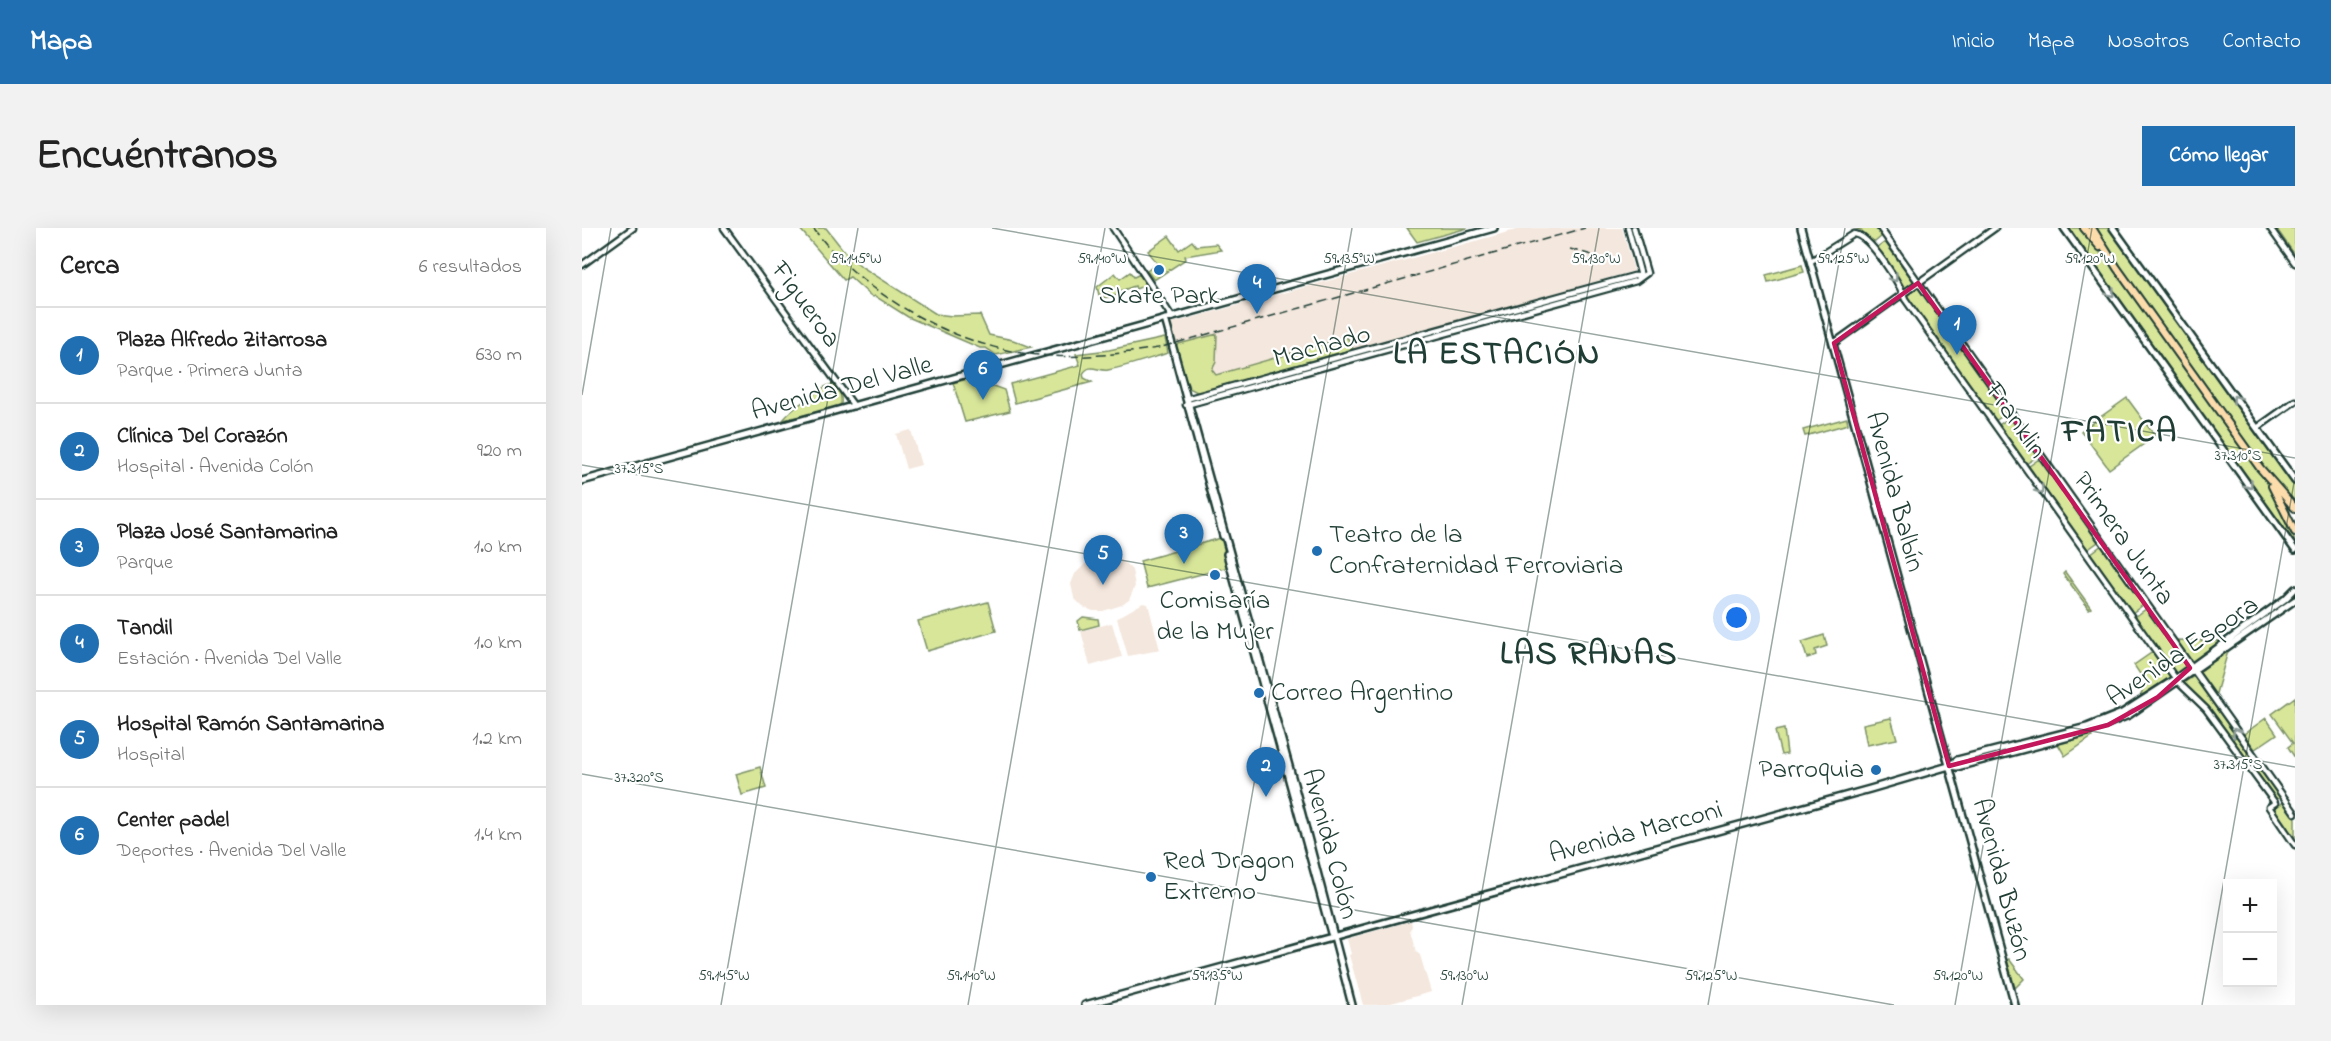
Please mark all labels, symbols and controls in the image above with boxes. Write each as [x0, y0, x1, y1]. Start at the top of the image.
text: Mapa [30, 22, 92, 63]
text: Inicio [1952, 27, 1995, 57]
text: Mapa [2028, 27, 2075, 57]
text: Nosotros [2108, 27, 2190, 57]
text: Contacto [2223, 27, 2301, 57]
text: Encuéntranos [36, 126, 278, 187]
button: Cómo llegar [2142, 126, 2295, 186]
text: Cerca [60, 248, 120, 286]
text: 59.145°W [830, 248, 882, 270]
text: 59.140°W [1077, 248, 1127, 270]
text: 59.135°W [1323, 248, 1375, 270]
text: 59.130°W [1571, 248, 1621, 270]
text: 59.125°W [1817, 248, 1869, 270]
text: 59.120°W [2065, 248, 2115, 270]
text: 6 resultados [419, 253, 522, 282]
street label: Figueroa [760, 253, 850, 356]
marker: Skate Park [1152, 263, 1166, 277]
pin: 4 [1238, 264, 1276, 314]
one-way arrow [1887, 272, 1898, 283]
place label: Skate Park [1099, 277, 1219, 316]
one-way arrow [2103, 286, 2114, 297]
pin: 1 [1938, 306, 1976, 355]
street label: Machado [1269, 315, 1375, 379]
text: Plaza Alfredo Zitarrosa [117, 325, 327, 357]
district label: LA ESTACIÓN [1393, 331, 1601, 379]
text: 1 [76, 341, 83, 370]
text: 630 m [476, 341, 522, 370]
street label: Avenida Del Valle [747, 346, 938, 432]
pin: 6 [964, 350, 1002, 400]
text: Parque · Primera Junta [117, 357, 302, 386]
street label: Franklin [1974, 374, 2056, 467]
one-way arrow [2233, 395, 2244, 406]
street label: Avenida Balbín [1854, 408, 1934, 576]
district label: FATICA [2060, 409, 2178, 457]
text: Clínica Del Corazón [117, 421, 288, 453]
text: 2 [75, 437, 84, 466]
text: 920 m [477, 437, 522, 466]
text: 37.310°S [2215, 445, 2262, 467]
text: Hospital · Avenida Colón [117, 453, 313, 482]
text: 37.315°S [615, 458, 664, 480]
street label: Primera Junta [2062, 464, 2184, 614]
one-way arrow [2242, 479, 2253, 490]
one-way arrow [2033, 484, 2044, 495]
pin: 3 [1164, 514, 1204, 564]
place label: Teatro de la Confraternidad Ferroviaria [1329, 516, 1623, 586]
text: Plaza José Santamarina [117, 517, 338, 549]
text: 3 [75, 533, 84, 562]
text: 1.0 km [474, 533, 522, 562]
pin: 5 [1084, 536, 1122, 585]
marker: Teatro de la Confraternidad Ferroviaria [1310, 544, 1324, 558]
text: Parque [117, 549, 173, 578]
marker: Comisaría de la Mujer [1208, 568, 1222, 582]
place label: Comisaría de la Mujer [1156, 582, 1274, 652]
street label: Avenida Espora [2099, 587, 2267, 717]
your location [1722, 603, 1751, 632]
text: Tandil [117, 613, 172, 645]
text: 4 [75, 629, 84, 658]
text: 1.0 km [474, 629, 522, 658]
district label: LAS RANAS [1500, 631, 1678, 679]
text: Estación · Avenida Del Valle [117, 645, 342, 674]
place label: Correo Argentino [1271, 674, 1453, 713]
marker: Correo Argentino [1252, 686, 1266, 700]
text: Hospital Ramón Santamarina [117, 709, 384, 741]
text: 5 [74, 725, 85, 754]
text: 1.2 km [472, 725, 522, 754]
one-way arrow [2232, 727, 2243, 738]
text: Hospital [117, 741, 185, 770]
pin: 2 [1246, 748, 1286, 797]
place label: Parroquia [1759, 751, 1864, 790]
text: 37.315°S [2214, 754, 2263, 776]
marker: Parroquia [1869, 763, 1883, 777]
street label: Avenida Colón [1290, 764, 1368, 924]
text: 37.320°S [614, 767, 664, 789]
street label: Avenida Marconi [1545, 791, 1727, 875]
street label: Avenida Buzón [1961, 794, 2041, 966]
text: Center padel [117, 805, 229, 837]
text: 6 [75, 821, 84, 850]
text: 1.4 km [474, 821, 522, 850]
text: Deportes · Avenida Del Valle [117, 837, 346, 866]
place label: Red Dragon Extremo [1163, 842, 1294, 912]
marker: Red Dragon Extremo [1144, 870, 1158, 884]
map controls [2223, 879, 2277, 987]
button: + [2223, 879, 2277, 933]
button: − [2223, 933, 2277, 987]
text: 59.145°W [698, 965, 750, 987]
text: 59.140°W [946, 965, 996, 987]
text: 59.135°W [1191, 965, 1243, 987]
text: 59.130°W [1439, 965, 1489, 987]
text: 59.125°W [1685, 965, 1737, 987]
text: 59.120°W [1933, 965, 1983, 987]

